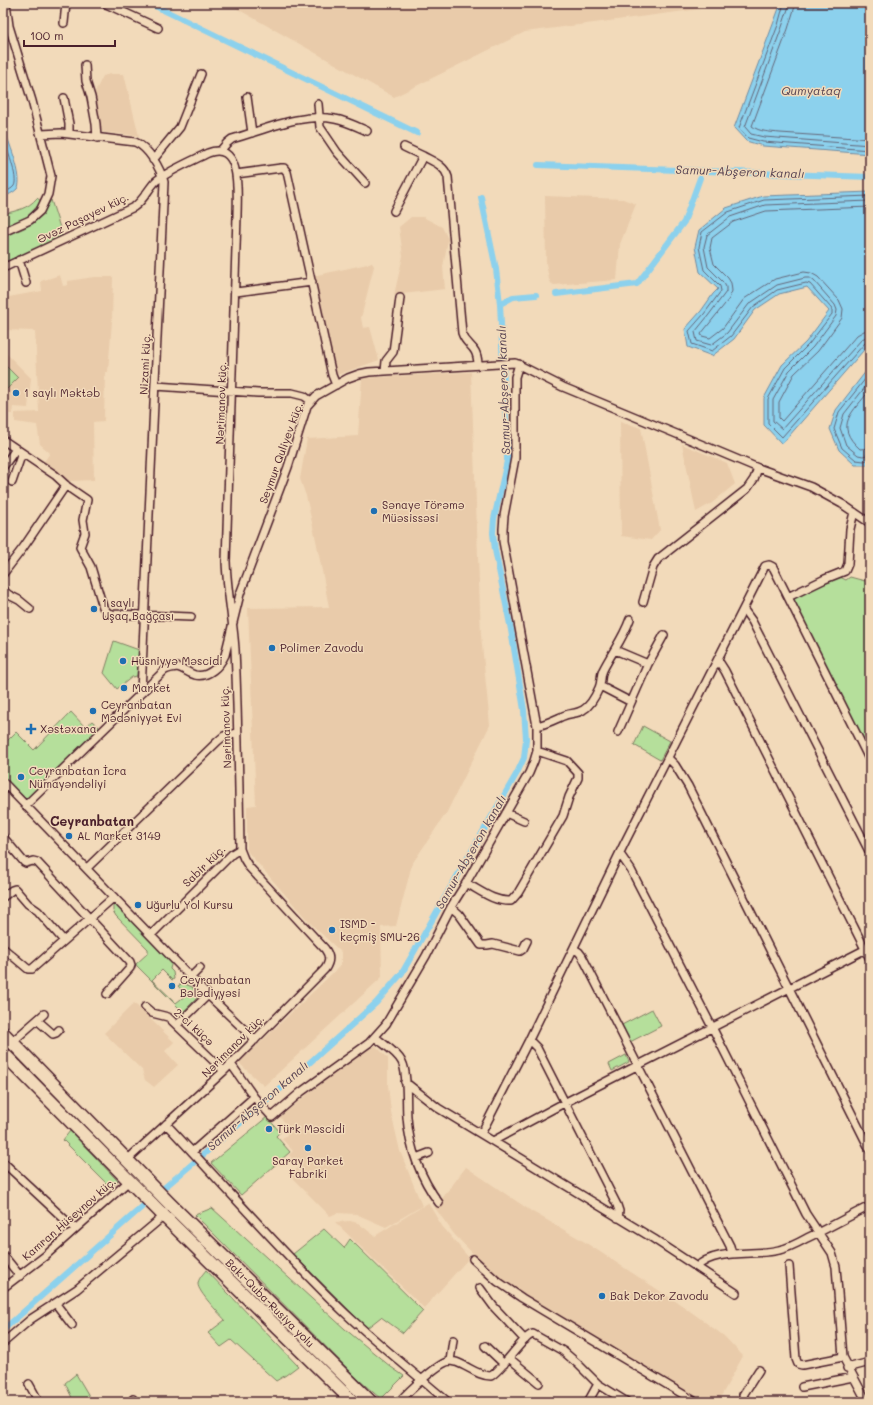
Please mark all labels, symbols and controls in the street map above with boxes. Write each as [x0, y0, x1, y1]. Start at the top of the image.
scale bar [24, 22, 115, 48]
text: 100 m [30, 27, 64, 43]
water label: Qumyataq [781, 82, 841, 98]
water label: Samur-Abşeron kanalı [675, 161, 805, 181]
street label: Əvəz Paşayev küç. [34, 189, 131, 246]
water label: Samur-Abşeron kanalı [493, 325, 513, 455]
street label: Nizami küç. [135, 333, 154, 395]
street label: Nərimanov küç. [212, 361, 229, 445]
place label: 1 saylı Məktəb [24, 385, 100, 400]
marker: 1 saylı Məktəb [11, 388, 21, 398]
street label: Seymur Quliyev küç. [255, 400, 306, 506]
place label: Sənaye Törəmə Müəsissəsi [382, 497, 465, 525]
marker: Sənaye Törəmə Müəsissəsi [369, 506, 379, 516]
place label: 1 saylı Uşaq Bağçası [102, 595, 174, 623]
marker: 1 saylı Uşaq Bağçası [89, 604, 99, 614]
place label: Polimer Zavodu [280, 640, 364, 655]
marker: Polimer Zavodu [267, 643, 277, 653]
place label: Hüsniyyə Məscidi [131, 653, 223, 668]
marker: Hüsniyyə Məscidi [118, 656, 128, 666]
place label: Market [132, 680, 171, 695]
marker: Market [119, 683, 129, 693]
street label: Nərimanov küç. [217, 685, 234, 769]
place label: Ceyranbatan Mədəniyyət Evi [101, 697, 182, 725]
marker: Ceyranbatan Mədəniyyət Evi [88, 706, 98, 716]
place label: Xəstəxana [40, 721, 97, 736]
marker: Xəstəxana [25, 723, 37, 735]
place label: Ceyranbatan İcra Nümayəndəliyi [29, 763, 127, 791]
marker: Ceyranbatan İcra Nümayəndəliyi [16, 772, 26, 782]
water label: Samur-Abşeron kanalı [431, 792, 509, 911]
district label: Ceyranbatan [50, 812, 134, 830]
place label: AL Market 3149 [77, 828, 161, 843]
marker: AL Market 3149 [64, 831, 74, 841]
street label: Sabir küç. [179, 841, 228, 890]
place label: Uğurlu Yol Kursu [146, 897, 233, 912]
marker: Uğurlu Yol Kursu [133, 900, 143, 910]
place label: ISMD - keçmiş SMU-26 [340, 916, 420, 944]
marker: ISMD - keçmiş SMU-26 [327, 925, 337, 935]
place label: Ceyranbatan Bələdiyyəsi [180, 972, 251, 1000]
marker: Ceyranbatan Bələdiyyəsi [167, 981, 177, 991]
street label: 2-ci küçə [171, 1005, 218, 1049]
street label: Nərimanov küç. [198, 1011, 267, 1080]
water label: Samur-Abşeron kanalı [203, 1057, 311, 1154]
place label: Türk Məscidi [277, 1121, 345, 1136]
marker: Türk Məscidi [264, 1124, 274, 1134]
marker: Saray Parket Fabriki [303, 1143, 313, 1153]
place label: Saray Parket Fabriki [272, 1153, 344, 1181]
street label: Kamran Hüseynov küç. [19, 1174, 119, 1264]
street label: Bakı-Quba-Rusiya yolu [223, 1255, 318, 1350]
place label: Bak Dekor Zavodu [610, 1288, 708, 1303]
marker: Bak Dekor Zavodu [597, 1291, 607, 1301]

